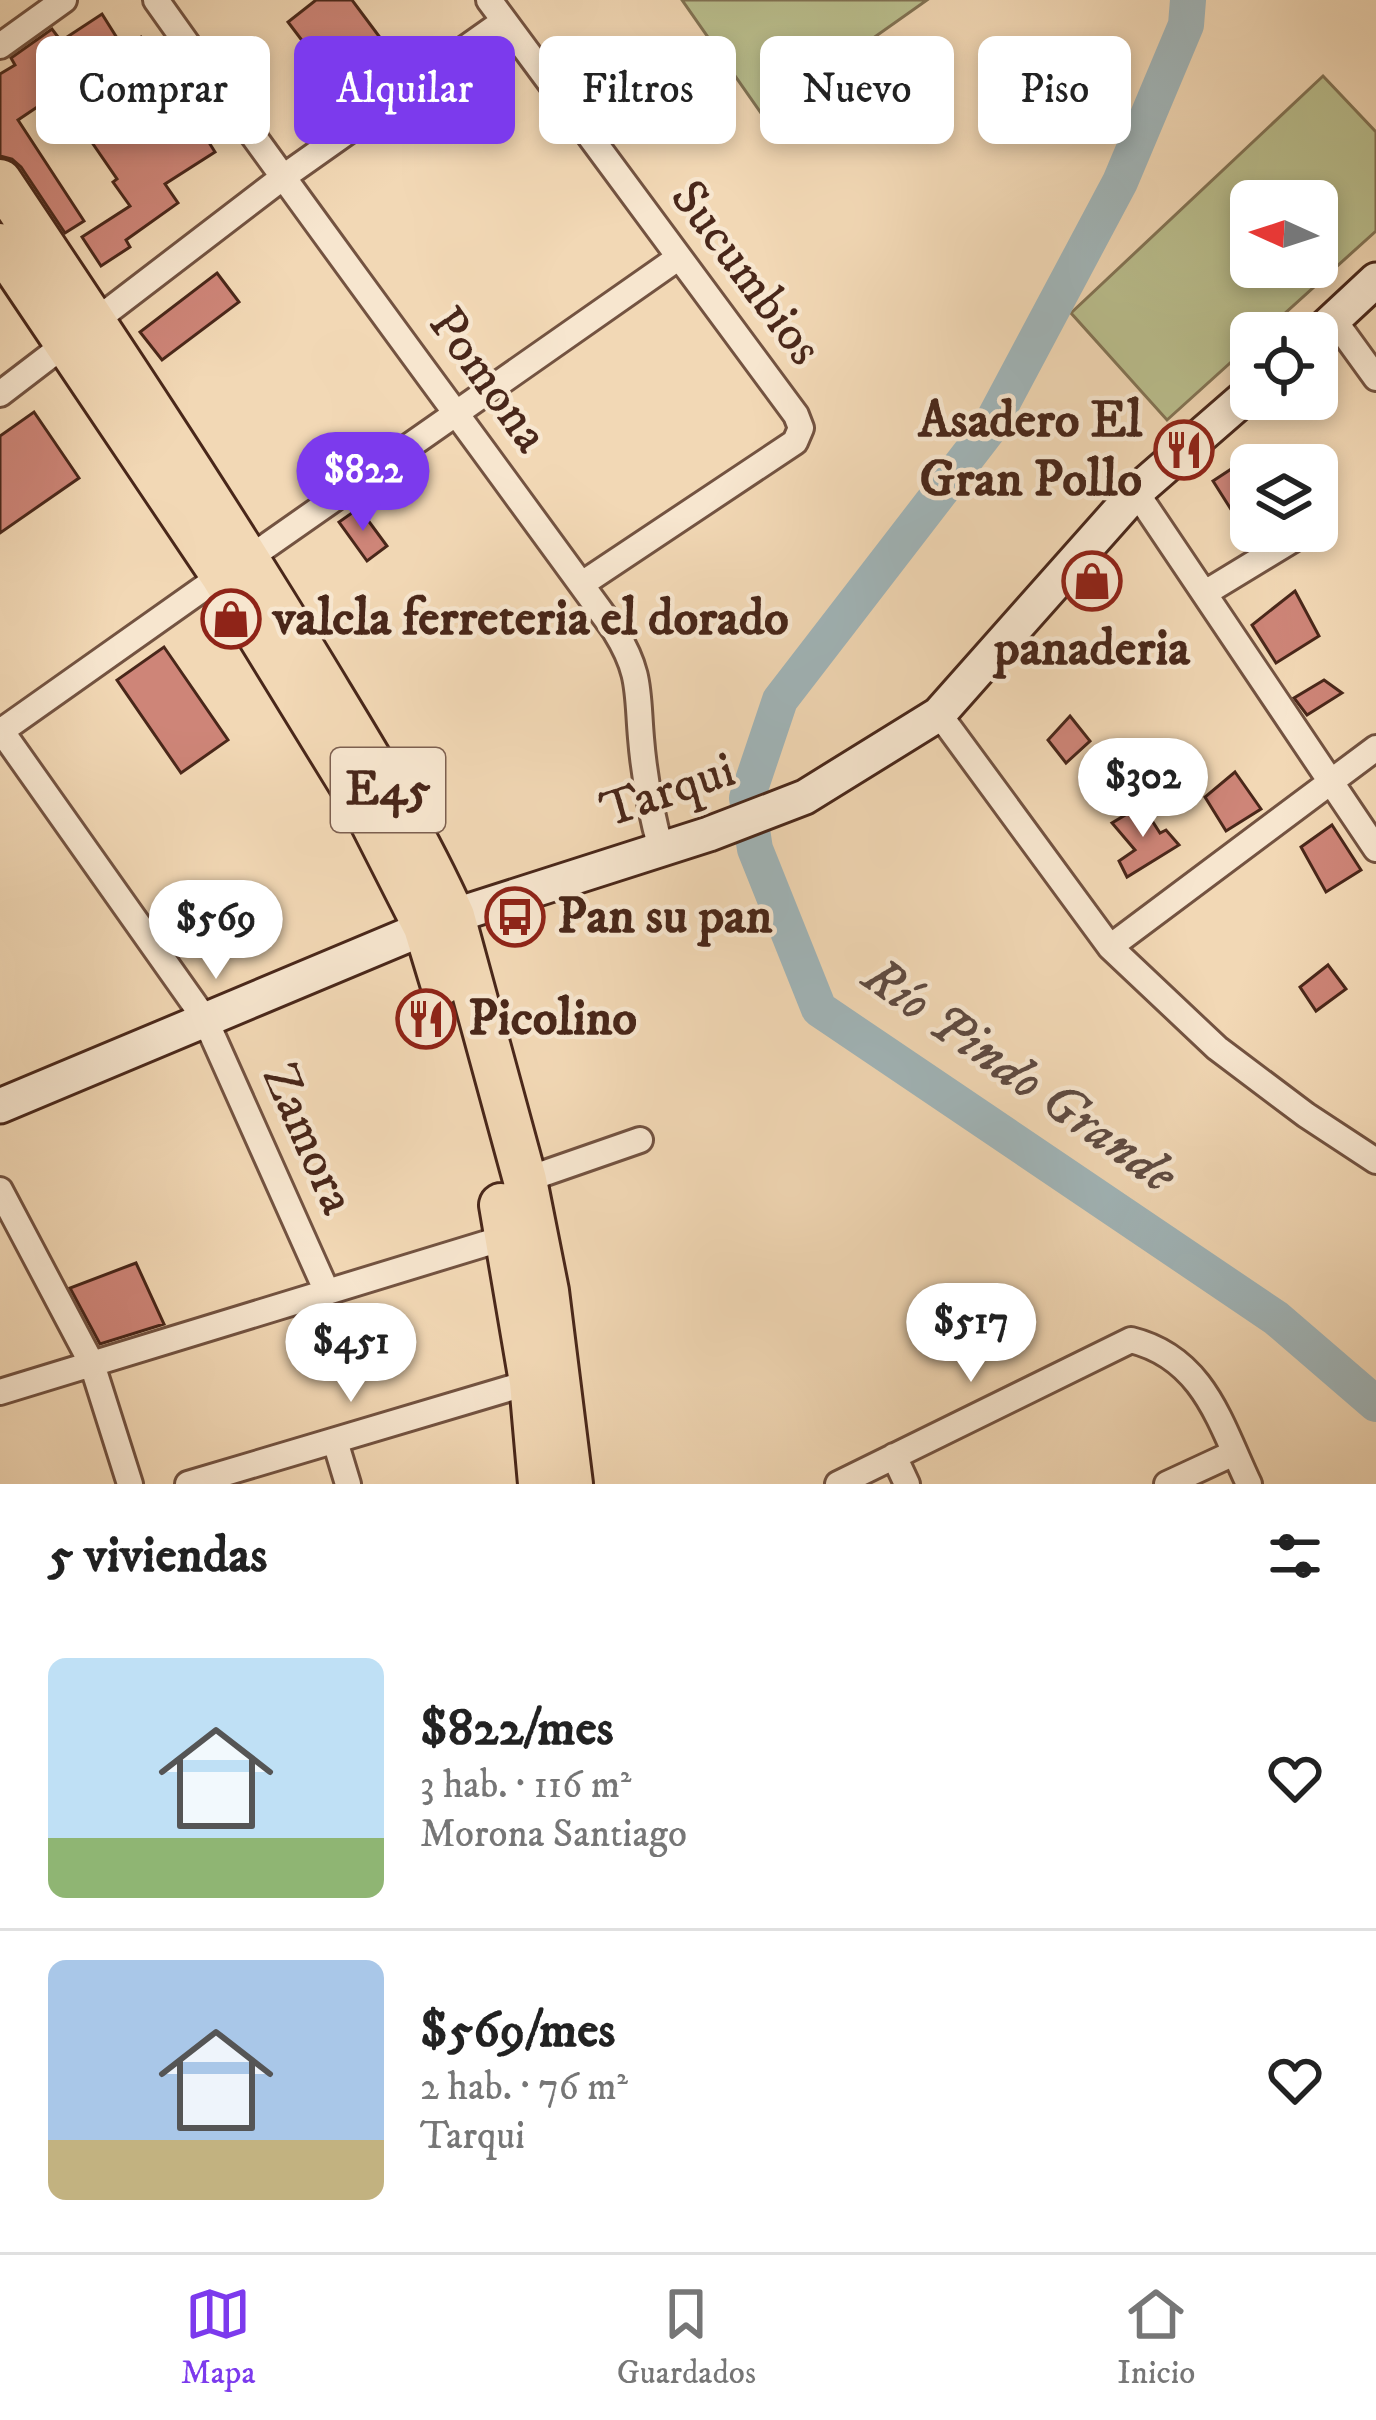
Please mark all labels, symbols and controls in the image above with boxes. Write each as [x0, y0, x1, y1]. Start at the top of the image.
chip: Comprar [36, 36, 270, 144]
chip: Alquilar [294, 36, 515, 144]
chip: Filtros [539, 36, 736, 144]
chip: Nuevo [760, 36, 954, 144]
chip: Piso [978, 36, 1131, 144]
street label: Sucumbios [656, 168, 836, 378]
north arrow [1230, 180, 1338, 288]
map controls [1230, 180, 1338, 552]
street label: Pomona [414, 295, 562, 466]
button: locate [1230, 312, 1338, 420]
place label: Asadero El Gran Pollo [917, 389, 1143, 512]
restaurant icon: Asadero El Gran Pollo [1153, 419, 1215, 481]
pin: $822 [292, 432, 434, 534]
button: layers [1230, 444, 1338, 552]
text: $822 [323, 446, 403, 495]
shop icon: panaderia [1061, 550, 1123, 612]
place label: valcla ferreteria el dorado [271, 587, 789, 651]
shop icon: valcla ferreteria el dorado [200, 588, 262, 650]
place label: panaderia [992, 617, 1191, 681]
street label: Tarqui [593, 738, 743, 844]
pin: $302 [1072, 738, 1214, 840]
road number: E45 [331, 748, 445, 832]
text: $302 [1105, 752, 1181, 801]
pin: $569 [145, 880, 287, 982]
place label: Pan su pan [557, 885, 773, 949]
bus stop icon: Pan su pan [484, 886, 546, 948]
text: $569 [176, 894, 256, 943]
water label: Río Pindo Grande [848, 942, 1190, 1210]
place label: Picolino [468, 987, 637, 1051]
restaurant icon: Picolino [395, 988, 457, 1050]
street label: Zamora [247, 1054, 369, 1224]
pin: $517 [900, 1283, 1042, 1385]
text: $517 [933, 1297, 1009, 1346]
pin: $451 [280, 1303, 422, 1405]
text: $451 [312, 1317, 390, 1366]
icon: filters [1262, 1523, 1328, 1589]
text: 5 viviendas [48, 1524, 267, 1588]
text: $822/mes [420, 1697, 614, 1761]
icon: home [144, 1706, 288, 1850]
icon: heart [1262, 1745, 1328, 1811]
text: 3 hab. · 116 m² [420, 1761, 631, 1810]
text: Morona Santiago [420, 1810, 687, 1859]
text: $569/mes [420, 1999, 615, 2063]
icon: home [144, 2008, 288, 2152]
icon: heart [1262, 2047, 1328, 2113]
text: 2 hab. · 76 m² [420, 2063, 628, 2112]
text: Tarqui [420, 2112, 525, 2161]
tab: Mapa [181, 2281, 255, 2394]
tab: Guardados [617, 2281, 756, 2394]
tab: Inicio [1117, 2281, 1195, 2394]

